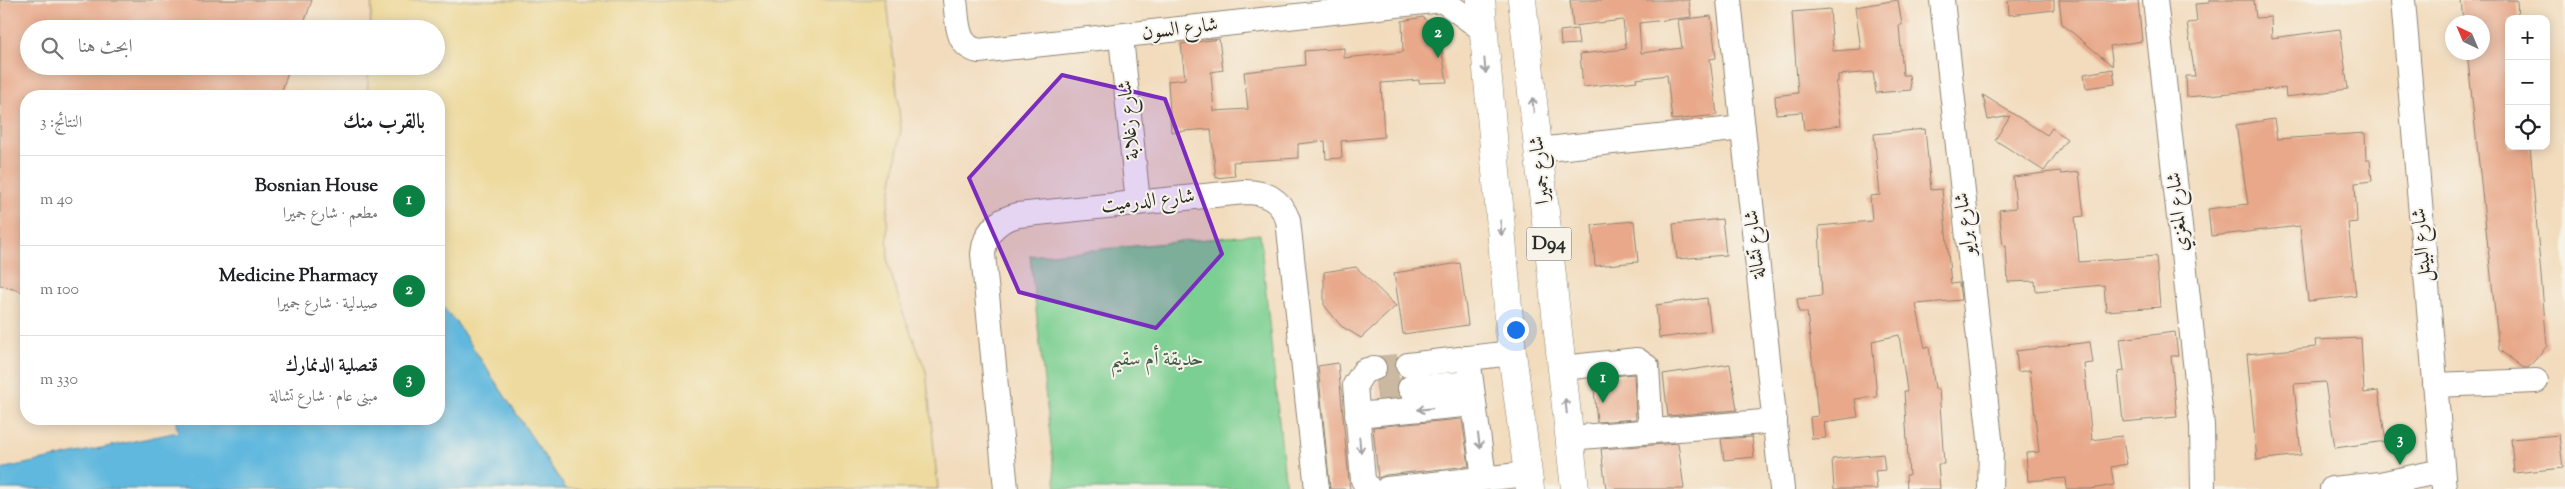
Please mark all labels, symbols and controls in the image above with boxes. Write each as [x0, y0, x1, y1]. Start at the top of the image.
street label: شارع السون [1140, 11, 1220, 50]
north arrow [2445, 15, 2490, 60]
map controls [2505, 15, 2550, 150]
button: + [2505, 15, 2550, 60]
pin: 2 [1422, 17, 1454, 58]
search box [20, 20, 445, 75]
icon: search [38, 34, 66, 62]
text: ابحث هنا [78, 34, 133, 61]
one-way arrow [1481, 58, 1490, 74]
button: − [2505, 60, 2550, 105]
street label: شارع زغلابة [1111, 79, 1150, 161]
one-way arrow [1528, 97, 1538, 113]
button: locate [2505, 105, 2550, 150]
text: بالقرب منك [343, 108, 425, 138]
text: النتائج: 3 [40, 112, 82, 135]
street label: شارع جميرا [1523, 134, 1560, 206]
street label: شارع المغزي [2160, 171, 2199, 253]
text: Bosnian House [255, 173, 378, 200]
street label: شارع الدرميت [1100, 183, 1196, 222]
text: 40 m [40, 189, 73, 212]
text: 1 [406, 189, 412, 212]
street label: شارع برايو [1948, 191, 1985, 259]
text: مطعم · شارع جميرا [283, 203, 378, 226]
street label: شارع البيتل [2405, 207, 2442, 283]
street label: شارع تشالة [1738, 208, 1775, 281]
one-way arrow [1496, 220, 1505, 236]
road number: D94 [1526, 228, 1572, 260]
text: Medicine Pharmacy [219, 263, 378, 290]
text: 100 m [40, 279, 79, 302]
text: 2 [405, 279, 413, 302]
text: صيدلية · شارع جميرا [277, 293, 378, 316]
your location [1503, 317, 1529, 343]
park label: حديقة أم سقيم [1111, 344, 1203, 378]
text: قنصلية الدنمارك [286, 353, 378, 380]
pin: 1 [1587, 362, 1619, 403]
text: 330 m [40, 369, 78, 392]
text: 3 [406, 369, 412, 392]
text: مبنى عام · شارع تشالة [270, 386, 378, 409]
one-way arrow [1561, 398, 1571, 414]
one-way arrow [1418, 404, 1434, 414]
pin: 3 [2384, 424, 2416, 465]
one-way arrow [1474, 433, 1484, 449]
one-way arrow [1355, 437, 1365, 453]

